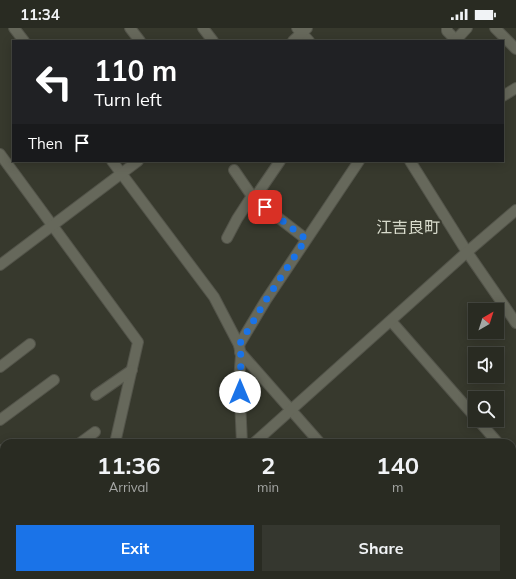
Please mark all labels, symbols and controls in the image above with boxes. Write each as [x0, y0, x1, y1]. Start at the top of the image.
text: 11:34 [20, 5, 60, 24]
text: 110 m [94, 53, 177, 88]
icon: left [28, 56, 80, 108]
text: Turn left [94, 88, 162, 111]
icon: arrive [71, 132, 93, 154]
text: Then [28, 134, 63, 153]
pin [248, 190, 282, 224]
icon: arrive [254, 196, 276, 218]
district label: 江吉良町 [376, 217, 440, 237]
north arrow [468, 303, 504, 339]
map controls [468, 303, 504, 427]
button: sound [468, 347, 504, 383]
position arrow [219, 371, 261, 413]
button: search [468, 391, 504, 427]
text: 11:36 [97, 450, 160, 480]
text: 2 [261, 450, 275, 480]
text: 140 [376, 450, 419, 480]
text: Arrival [109, 479, 148, 495]
text: min [257, 479, 279, 495]
text: m [392, 479, 403, 495]
button: Exit [16, 525, 254, 571]
button: Share [262, 525, 500, 571]

